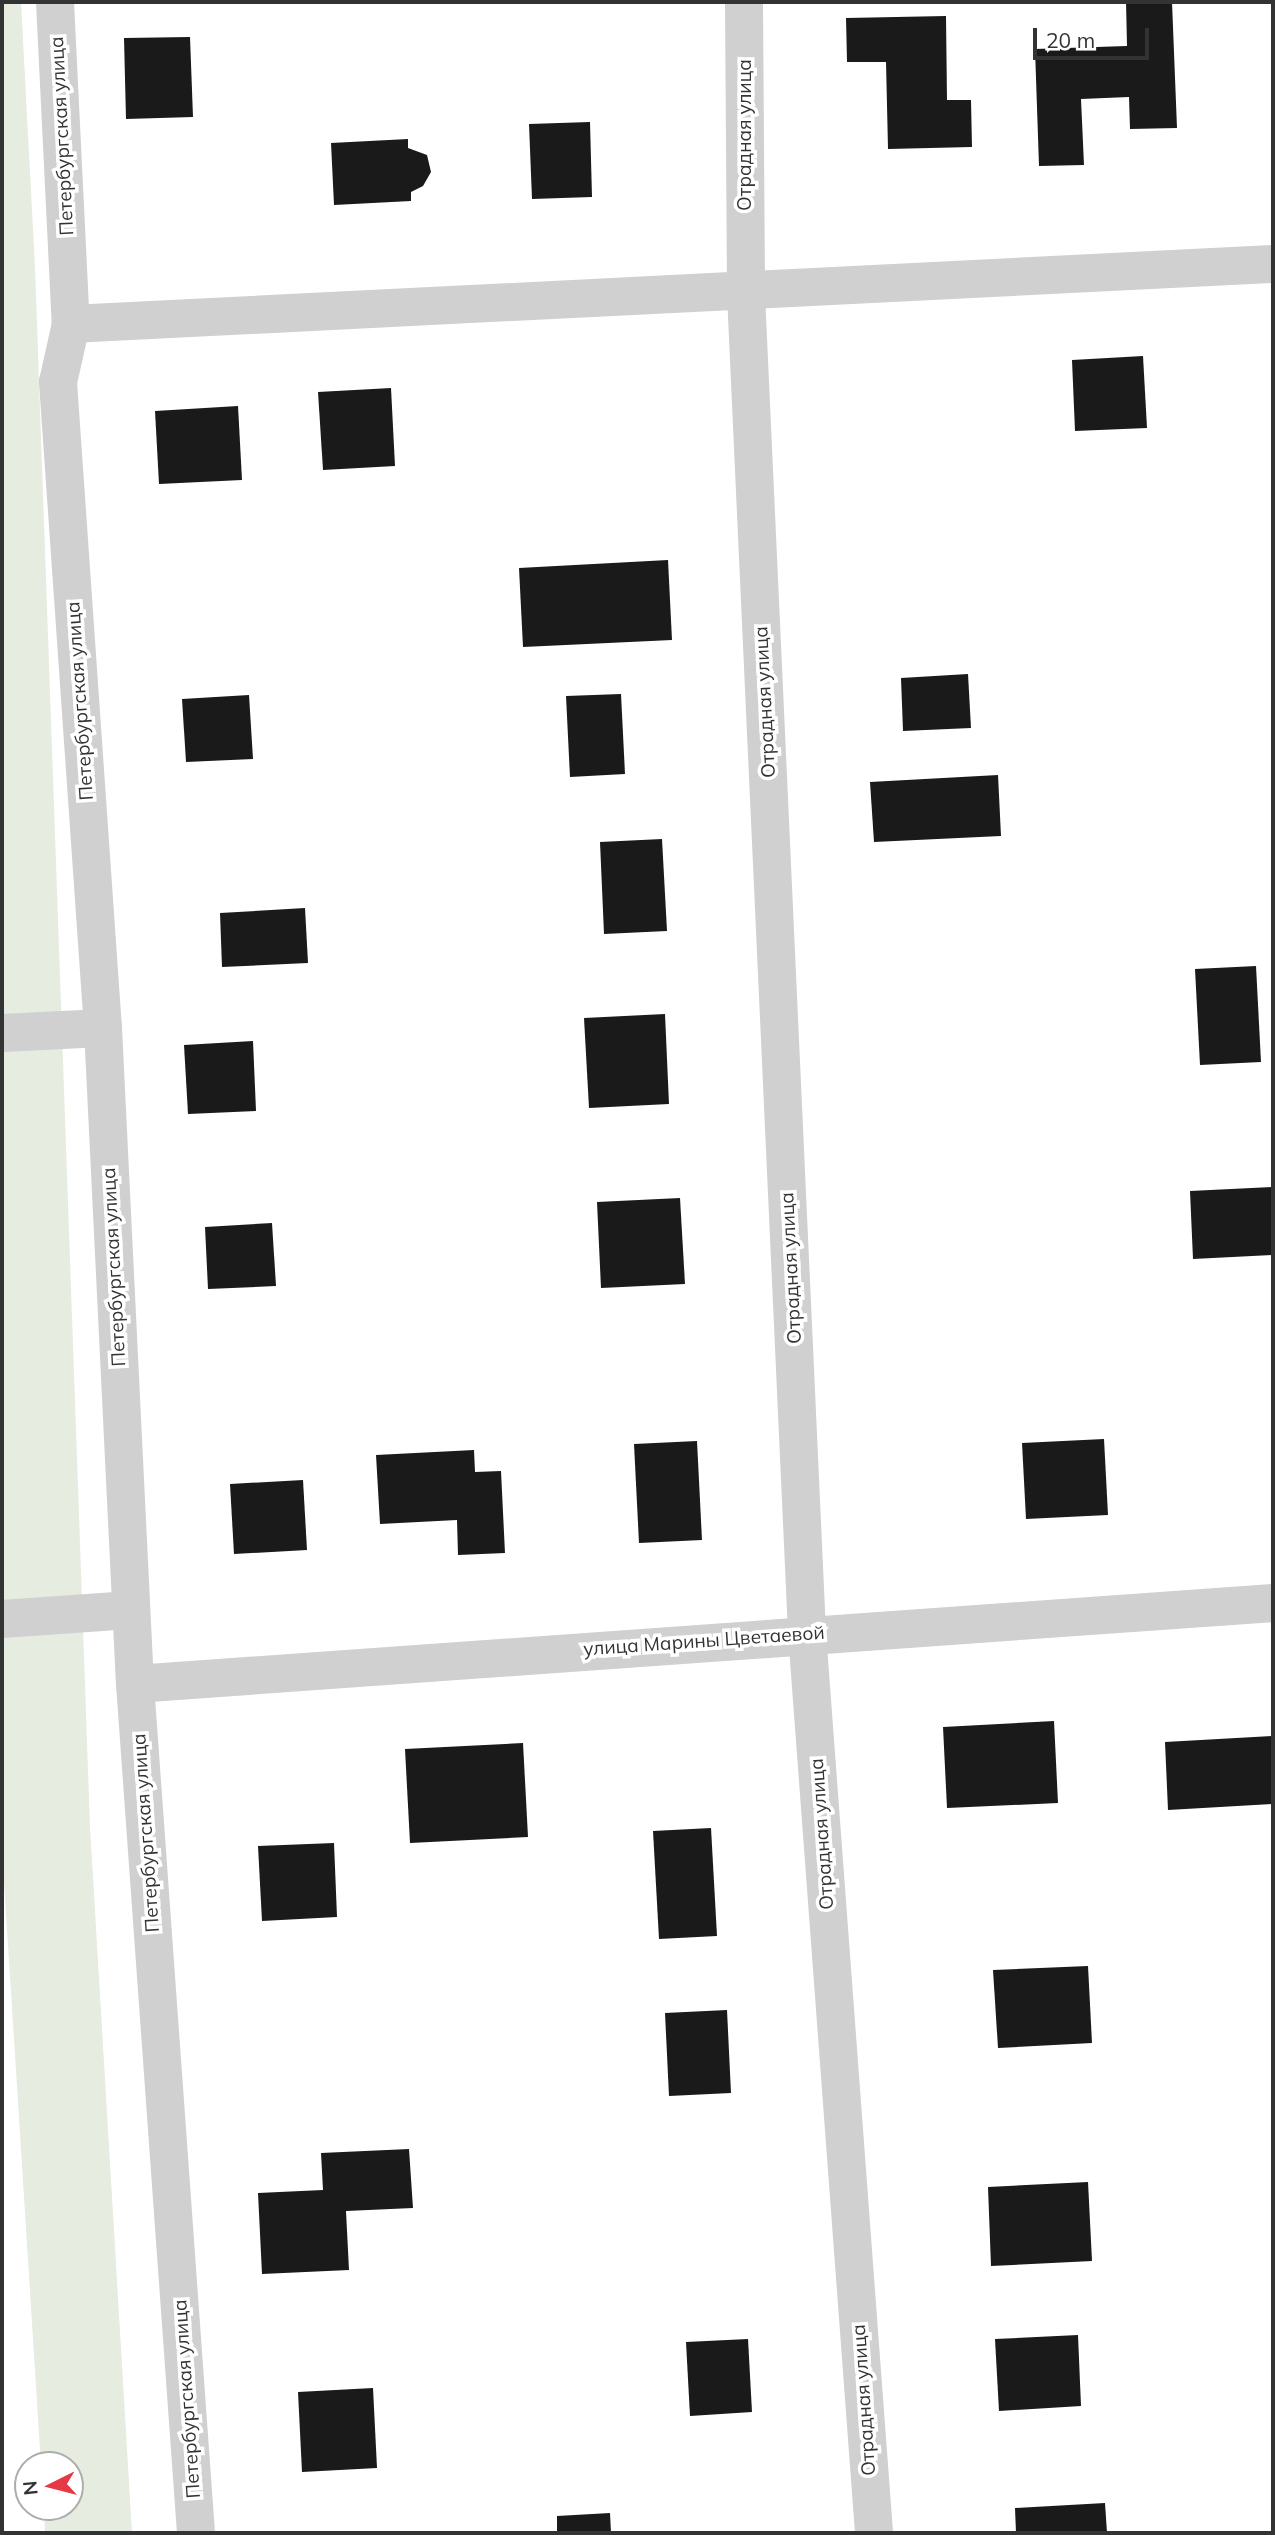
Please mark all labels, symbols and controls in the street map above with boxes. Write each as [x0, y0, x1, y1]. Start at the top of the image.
scale bar [1037, 14, 1152, 58]
text: 20 m [1046, 27, 1095, 53]
street label: Петербургская улица [45, 36, 79, 236]
street label: Отрадная улица [734, 59, 756, 211]
street label: Петербургская улица [62, 601, 98, 801]
street label: Отрадная улица [750, 626, 780, 778]
street label: Петербургская улица [97, 1167, 131, 1367]
street label: Отрадная улица [776, 1192, 806, 1344]
street label: улица Марины Цветаевой [583, 1621, 825, 1661]
street label: Петербургская улица [128, 1733, 164, 1933]
street label: Отрадная улица [805, 1758, 839, 1910]
street label: Петербургская улица [169, 2299, 205, 2499]
street label: Отрадная улица [847, 2324, 881, 2476]
north arrow [14, 2451, 84, 2521]
text: N [17, 2480, 43, 2496]

